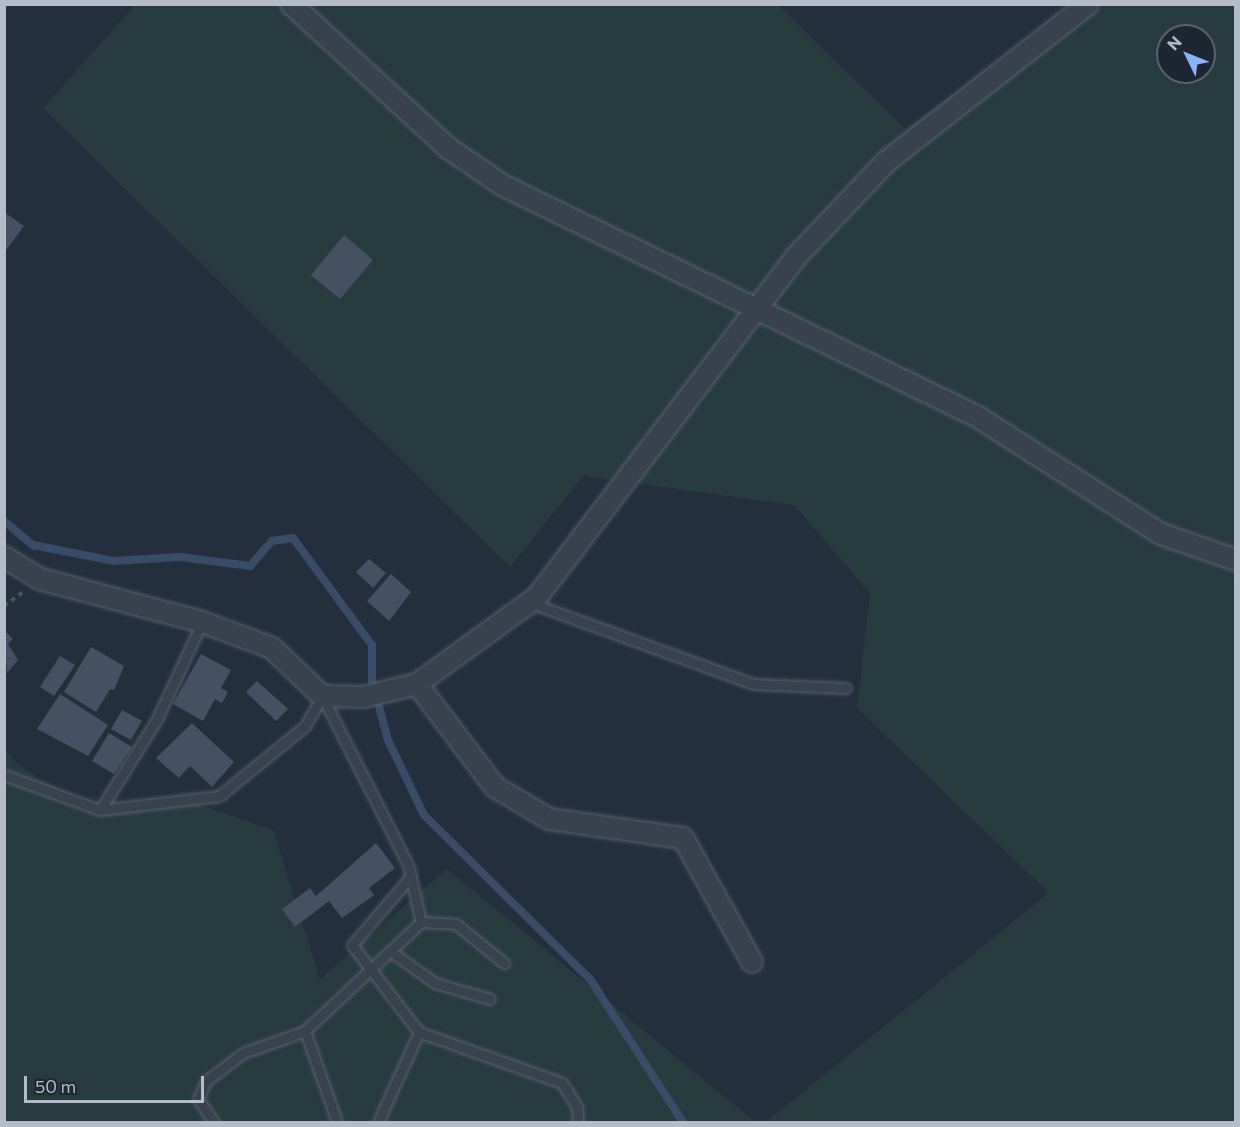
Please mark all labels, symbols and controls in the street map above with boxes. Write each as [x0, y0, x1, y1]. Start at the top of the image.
north arrow [1156, 24, 1216, 84]
text: N [1163, 32, 1185, 54]
scale bar [27, 1064, 207, 1102]
text: 50 m [35, 1075, 76, 1097]

